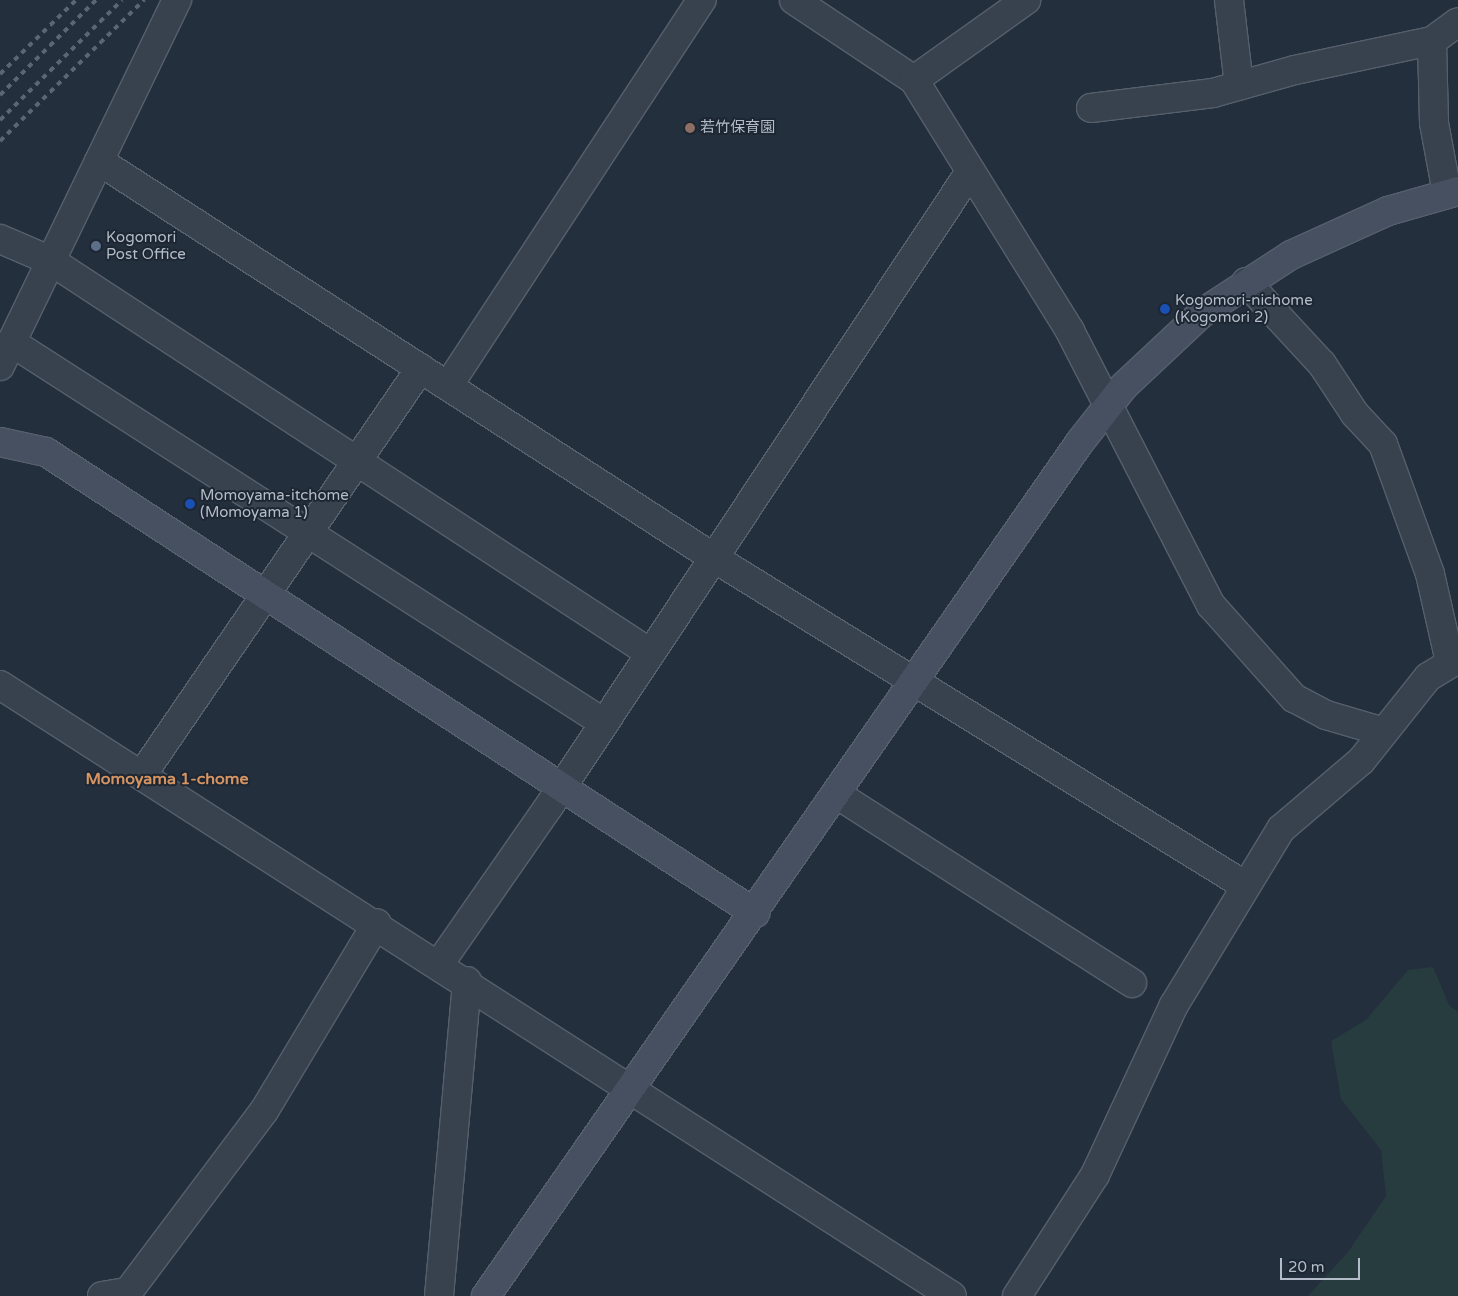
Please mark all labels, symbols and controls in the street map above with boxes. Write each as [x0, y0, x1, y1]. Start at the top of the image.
place label: 若竹保育園 [700, 119, 775, 137]
marker: 若竹保育園 [684, 122, 696, 134]
place label: Kogomori Post Office [106, 228, 186, 263]
marker: Kogomori Post Office [90, 240, 102, 252]
place label: Kogomori-nichome (Kogomori 2) [1175, 291, 1313, 326]
marker: Kogomori-nichome (Kogomori 2) [1159, 303, 1171, 315]
place label: Momoyama-itchome (Momoyama 1) [200, 486, 349, 521]
marker: Momoyama-itchome (Momoyama 1) [184, 498, 196, 510]
district label: Momoyama 1-chome [86, 769, 248, 789]
scale bar [1283, 1248, 1363, 1280]
text: 20 m [1288, 1258, 1325, 1276]

